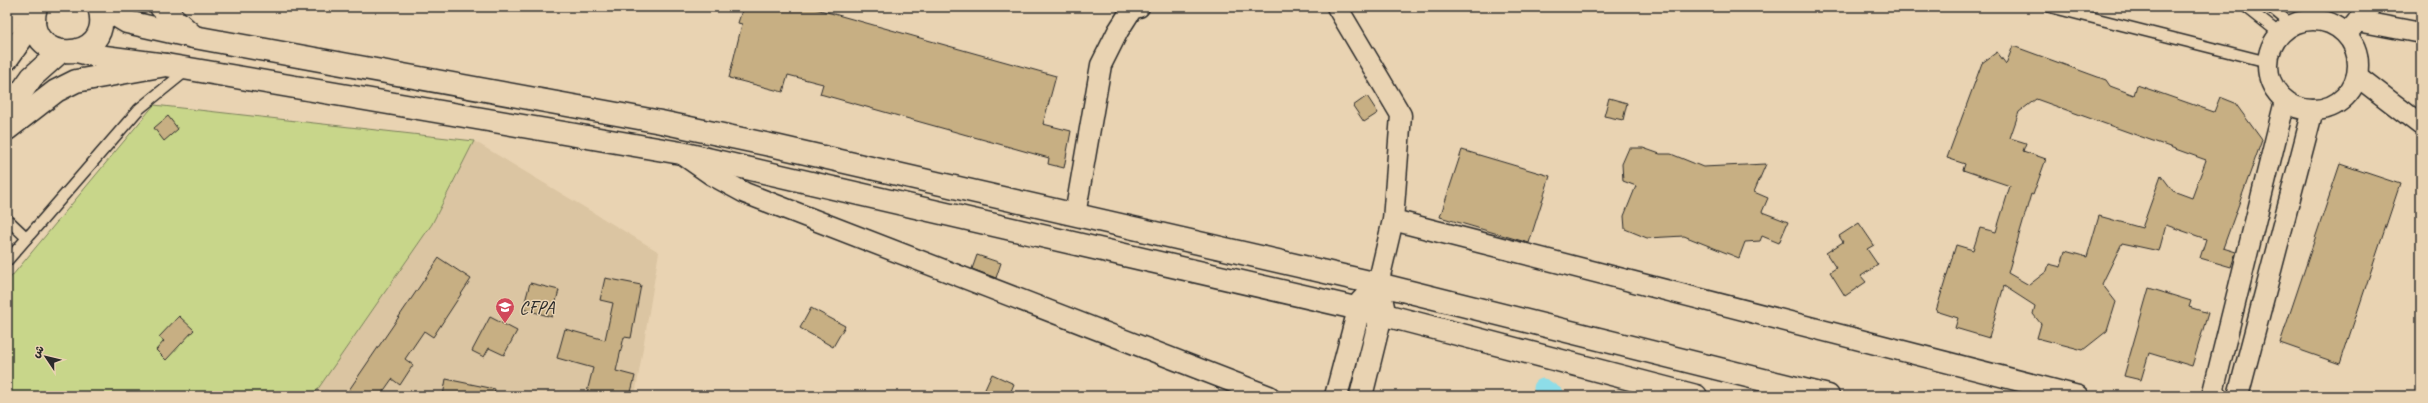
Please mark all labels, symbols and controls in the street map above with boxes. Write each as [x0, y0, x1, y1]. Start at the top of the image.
place label: CFPA [519, 295, 556, 319]
school or university icon: CFPA [494, 296, 516, 324]
north arrow [26, 337, 66, 377]
text: ش [29, 342, 47, 360]

